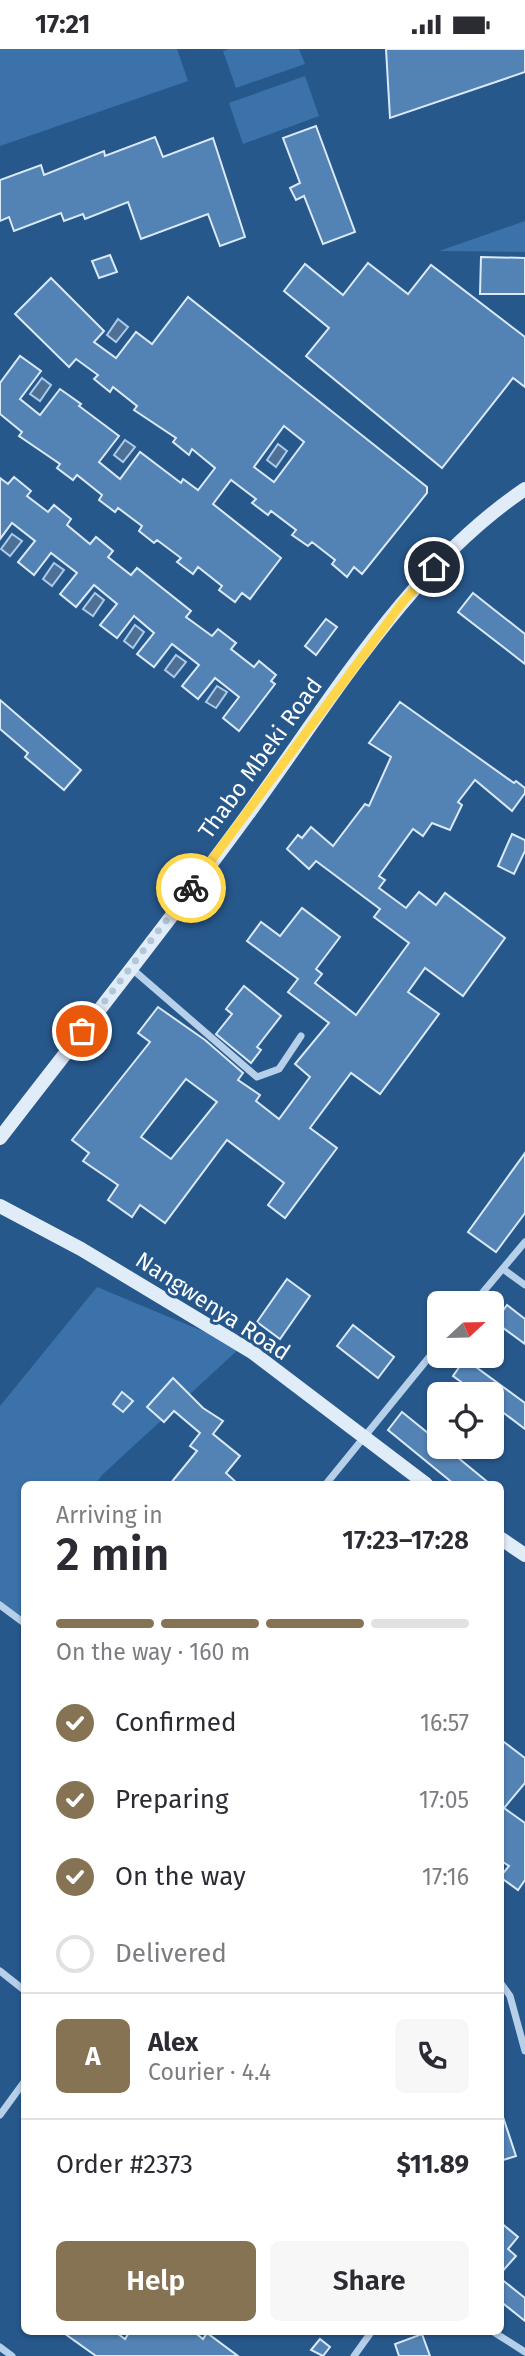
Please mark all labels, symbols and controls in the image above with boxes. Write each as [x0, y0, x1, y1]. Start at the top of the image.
text: 17:21 [35, 9, 90, 40]
pin [404, 537, 464, 597]
icon: home [415, 548, 453, 586]
street label: Thabo Mbeki Road [192, 672, 328, 844]
courier [156, 853, 226, 923]
icon: bike [172, 869, 210, 907]
pin [52, 1001, 112, 1061]
icon: bag [63, 1012, 101, 1050]
street label: Nangwenya Road [130, 1246, 296, 1366]
north arrow [427, 1291, 504, 1369]
map controls [427, 1291, 504, 1459]
button: locate [427, 1382, 504, 1459]
text: Arriving in [56, 1501, 163, 1529]
text: 17:23–17:28 [342, 1525, 469, 1556]
text: 2 min [56, 1527, 169, 1582]
text: On the way · 160 m [56, 1638, 250, 1666]
icon: check [56, 1704, 94, 1742]
text: Confirmed [115, 1707, 236, 1738]
text: 16:57 [420, 1709, 469, 1737]
icon: check [56, 1781, 94, 1819]
text: Preparing [115, 1784, 228, 1815]
text: 17:05 [419, 1786, 469, 1814]
icon: check [56, 1858, 94, 1896]
text: On the way [115, 1861, 246, 1892]
text: 17:16 [422, 1863, 469, 1891]
text: Delivered [115, 1938, 227, 1969]
button: phone [395, 2019, 469, 2093]
text: Alex [148, 2027, 198, 2058]
text: A [85, 2041, 101, 2072]
text: Courier · 4.4 [148, 2058, 271, 2086]
text: Order #2373 [56, 2149, 193, 2180]
text: $11.89 [397, 2149, 469, 2180]
button: Help [56, 2241, 256, 2321]
button: Share [270, 2241, 469, 2321]

